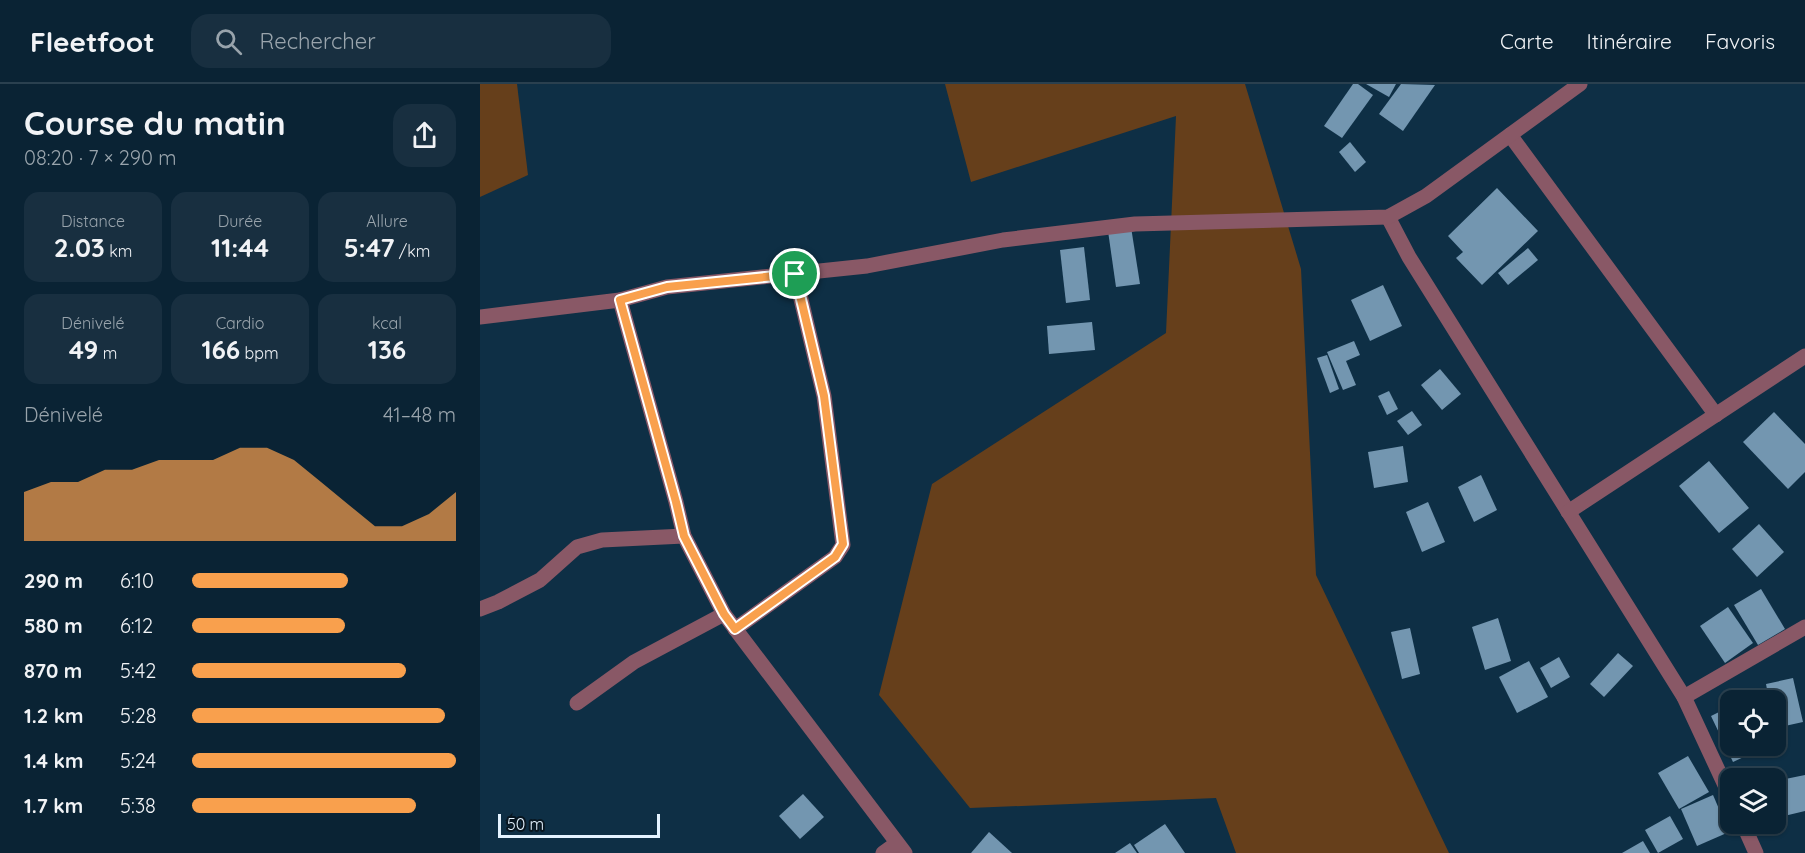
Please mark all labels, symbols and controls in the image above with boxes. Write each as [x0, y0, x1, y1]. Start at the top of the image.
search box [191, 14, 611, 68]
text: Fleetfoot [30, 24, 155, 59]
icon: search [212, 25, 245, 58]
text: Rechercher [260, 27, 376, 55]
text: Carte [1500, 28, 1554, 54]
text: Itinéraire [1587, 28, 1672, 54]
text: Favoris [1705, 28, 1775, 54]
text: Course du matin [24, 102, 286, 143]
button: share [393, 104, 456, 167]
text: 08:20 · 7 × 290 m [24, 145, 177, 170]
text: Distance [61, 211, 125, 231]
text: Durée [218, 211, 262, 231]
text: Allure [366, 211, 408, 231]
text: 2.03 [54, 231, 105, 264]
text: 11:44 [211, 231, 269, 264]
text: 5:47 [344, 231, 394, 264]
text: km [105, 241, 132, 261]
text: /km [394, 241, 430, 261]
pin [769, 248, 820, 299]
icon: arrive [778, 257, 811, 290]
text: Dénivelé [61, 313, 125, 333]
text: Cardio [216, 313, 264, 333]
text: kcal [372, 313, 402, 333]
text: 49 [69, 333, 98, 366]
text: 166 [201, 333, 240, 366]
text: 136 [368, 333, 406, 366]
text: m [98, 343, 117, 363]
text: bpm [240, 343, 279, 363]
text: Dénivelé [24, 402, 103, 427]
text: 41–48 m [383, 402, 456, 427]
text: 290 m [24, 568, 83, 593]
text: 6:10 [120, 568, 154, 593]
text: 580 m [24, 613, 83, 638]
text: 6:12 [120, 613, 153, 638]
text: 870 m [24, 658, 82, 683]
text: 5:42 [120, 658, 156, 683]
map controls [1720, 690, 1786, 834]
button: locate [1720, 690, 1786, 756]
text: 1.2 km [24, 703, 84, 728]
text: 5:28 [120, 703, 157, 728]
text: 1.4 km [24, 748, 83, 773]
text: 5:24 [120, 748, 156, 773]
button: layers [1720, 768, 1786, 834]
text: 1.7 km [24, 793, 83, 818]
text: 5:38 [120, 793, 156, 818]
scale bar [498, 811, 660, 838]
text: 50 m [507, 814, 544, 834]

